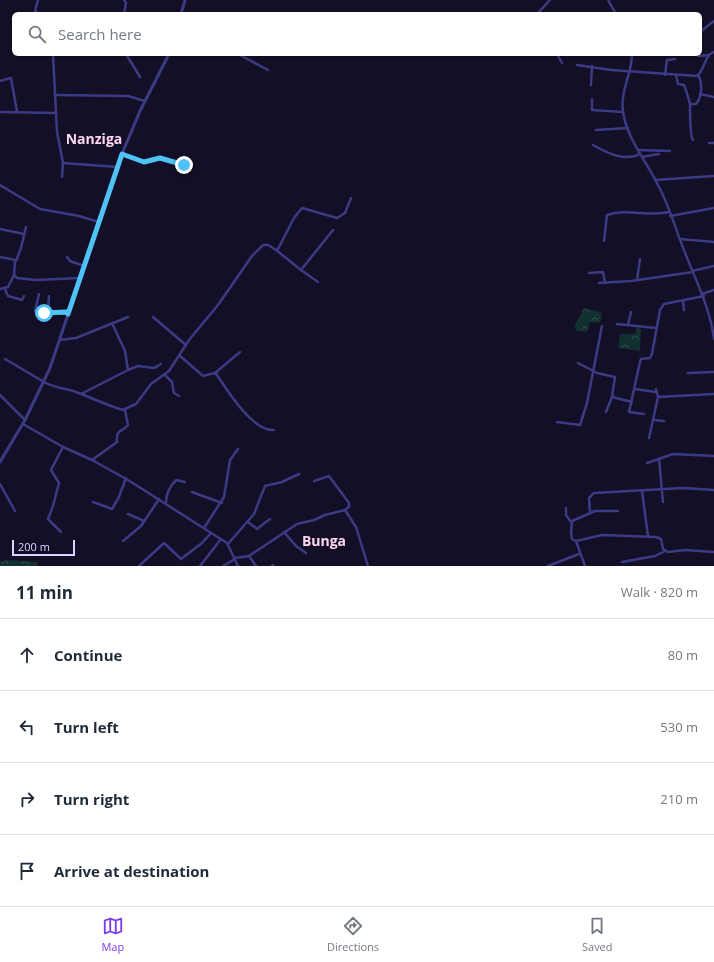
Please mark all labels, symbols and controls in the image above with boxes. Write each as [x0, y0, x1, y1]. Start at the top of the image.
search box [12, 12, 702, 56]
icon: search [26, 23, 48, 45]
text: Search here [58, 24, 142, 44]
district label: Nanziga [66, 129, 122, 148]
route end [175, 156, 193, 174]
route start [35, 304, 53, 322]
district label: Bunga [302, 531, 346, 550]
scale bar [12, 538, 75, 557]
text: 200 m [18, 539, 50, 554]
text: 11 min [16, 581, 73, 604]
text: Walk · 820 m [621, 583, 698, 601]
icon: ahead [16, 644, 38, 666]
text: Continue [54, 645, 122, 665]
text: 80 m [668, 646, 698, 664]
icon: left [16, 716, 38, 738]
text: Turn left [54, 717, 119, 737]
text: 530 m [660, 718, 698, 736]
icon: right [16, 788, 38, 810]
text: Turn right [54, 789, 129, 809]
text: 210 m [660, 790, 698, 808]
icon: arrive [16, 860, 38, 882]
text: Arrive at destination [54, 861, 209, 881]
tab: Map [101, 915, 124, 954]
tab: Directions [327, 915, 379, 954]
tab: Saved [582, 915, 613, 954]

